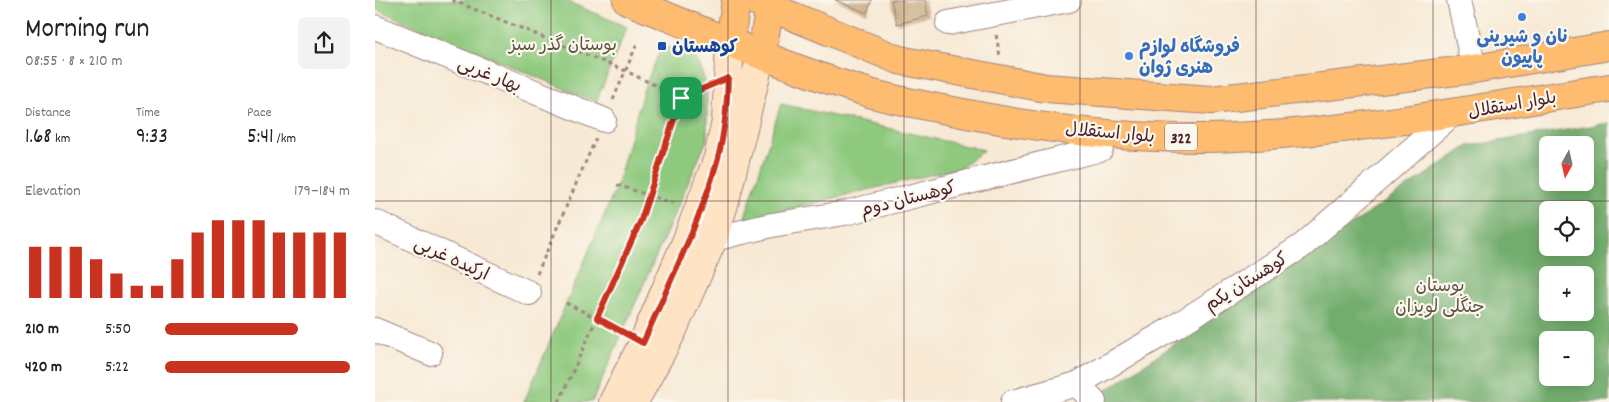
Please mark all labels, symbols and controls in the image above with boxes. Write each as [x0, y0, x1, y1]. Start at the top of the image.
text: Morning run [25, 11, 149, 51]
marker: نان و شیرینی پاپیون [1516, 11, 1528, 23]
button: share [298, 17, 350, 69]
place label: نان و شیرینی پاپیون [1477, 26, 1568, 72]
park label: بوستان گذر سبز [507, 34, 617, 59]
place label: فروشگاه لوازم هنری ژوان [1139, 35, 1240, 82]
place label: کوهستان [672, 36, 738, 61]
marker: کوهستان [656, 40, 668, 52]
text: 08:55 · 8 × 210 m [25, 50, 122, 73]
marker: فروشگاه لوازم هنری ژوان [1123, 50, 1135, 62]
street label: بهار غربی [453, 52, 525, 100]
pin [660, 77, 702, 119]
icon: arrive [667, 84, 695, 112]
street label: بلوار استقلال [1466, 86, 1559, 127]
text: Distance [25, 103, 71, 123]
text: Time [136, 103, 160, 123]
text: Pace [247, 103, 272, 123]
street label: بلوار استقلال [1064, 118, 1155, 151]
text: 1.68 [25, 123, 52, 153]
text: 9:33 [136, 123, 168, 153]
text: 5:41 [247, 123, 274, 153]
road number: 322 [1165, 124, 1197, 150]
text: km [52, 129, 70, 149]
text: /km [274, 129, 296, 149]
north arrow [1539, 136, 1594, 191]
map controls [1539, 136, 1594, 386]
street label: کوهستان دوم [858, 176, 959, 224]
text: Elevation [25, 180, 81, 203]
text: 179–184 m [294, 180, 350, 203]
button: locate [1539, 201, 1594, 256]
street label: ارکیده غربی [409, 232, 492, 288]
street label: کوهستان یکم [1201, 247, 1294, 319]
button: + [1539, 266, 1594, 321]
park label: بوستان جنگلی لویزان [1395, 275, 1485, 321]
text: 210 m [25, 318, 59, 341]
text: 5:50 [105, 318, 131, 341]
button: − [1539, 331, 1594, 386]
text: 420 m [25, 356, 62, 379]
text: 5:22 [105, 356, 129, 379]

